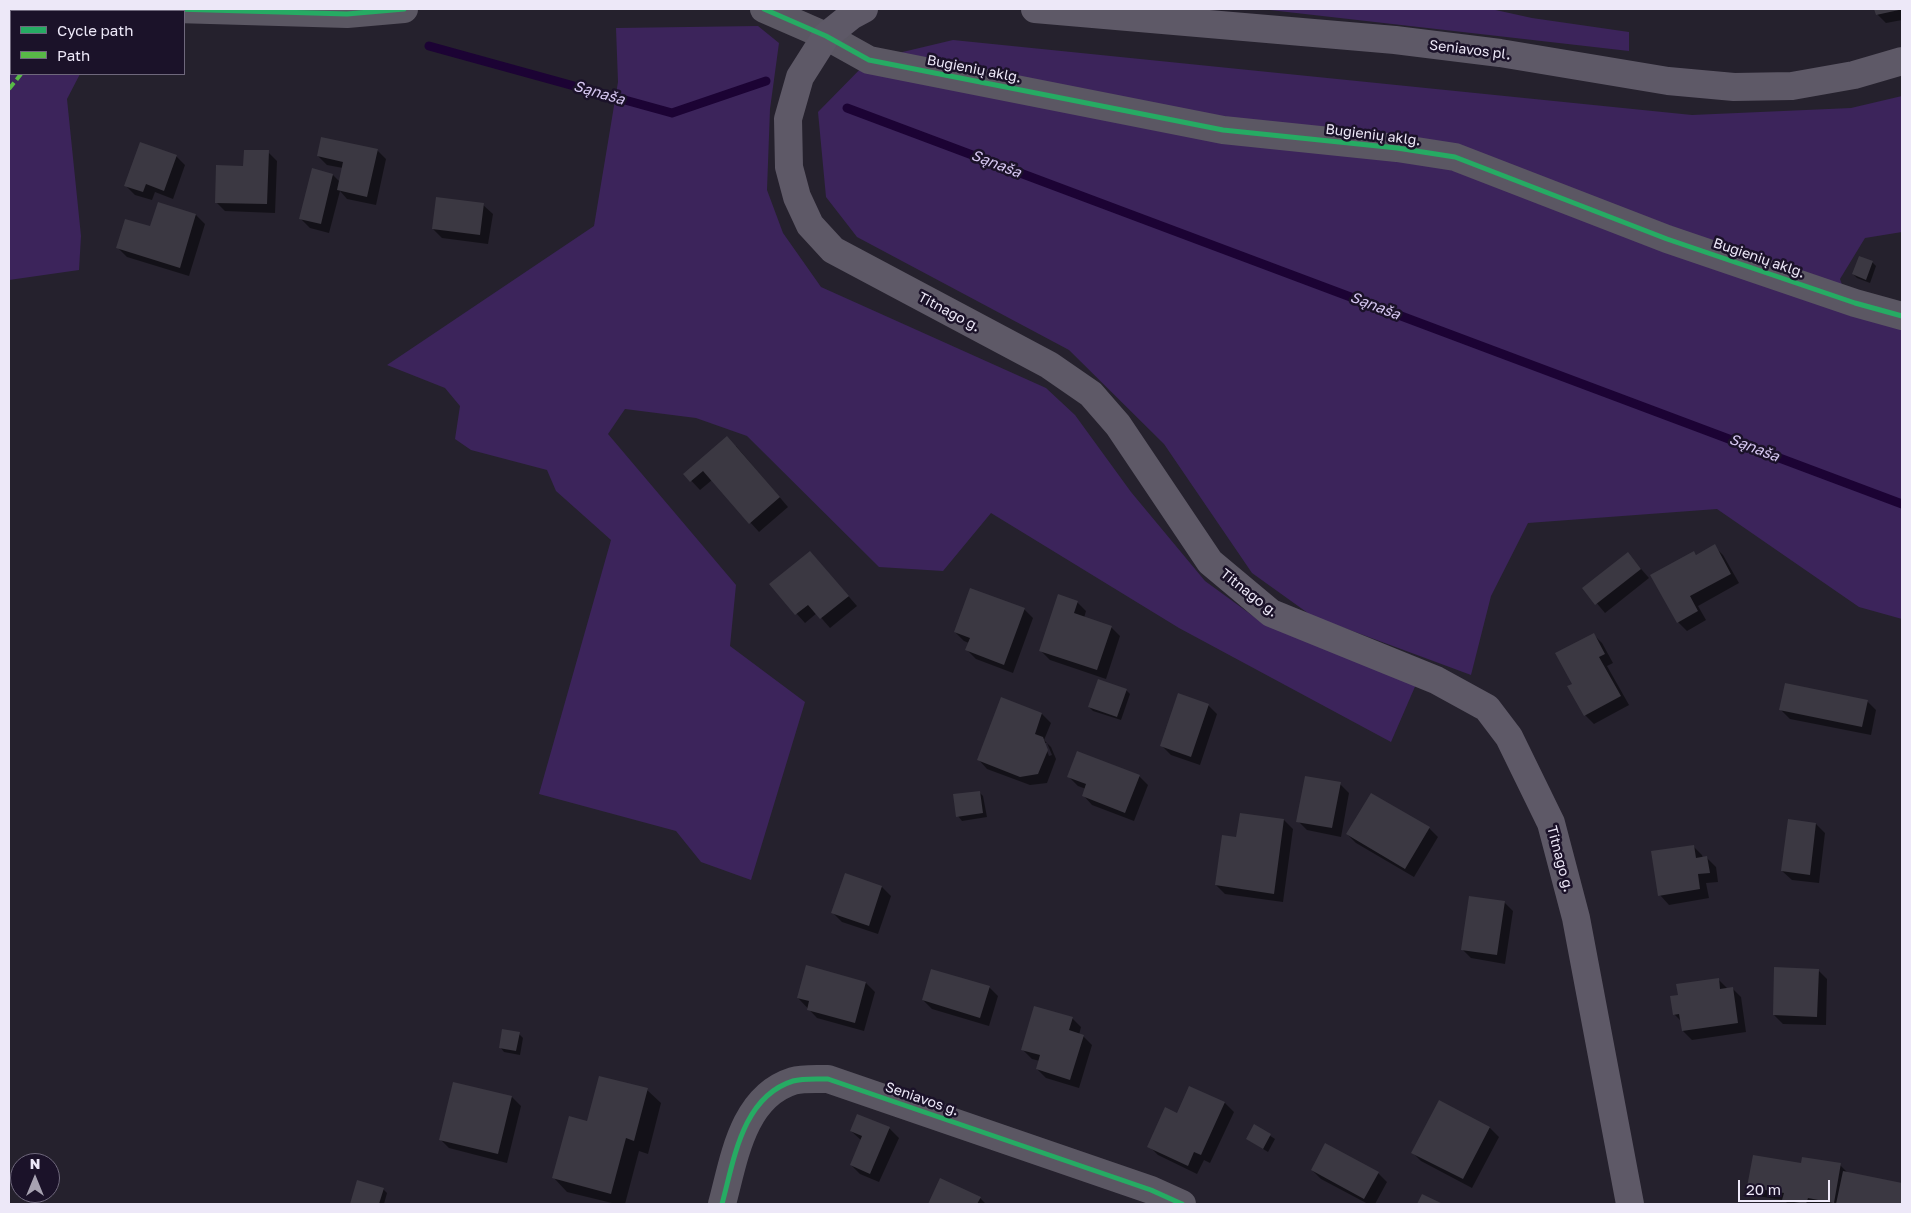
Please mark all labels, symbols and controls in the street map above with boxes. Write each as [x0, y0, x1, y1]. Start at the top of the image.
legend [10, 10, 185, 75]
text: Cycle path [57, 21, 133, 39]
street label: Seniavos pl. [1428, 37, 1512, 63]
text: Path [57, 46, 90, 64]
street label: Bugienių aklg. [925, 52, 1023, 86]
water label: Sąnaša [571, 77, 627, 109]
street label: Bugienių aklg. [1325, 121, 1421, 149]
water label: Sąnaša [968, 146, 1024, 182]
street label: Bugienių aklg. [1711, 234, 1807, 282]
water label: Sąnaša [1347, 288, 1403, 324]
street label: Titnago g. [915, 289, 983, 335]
water label: Sąnaša [1726, 430, 1782, 466]
street label: Titnago g. [1217, 565, 1281, 621]
street label: Titnago g. [1543, 824, 1577, 894]
street label: Seniavos g. [883, 1079, 961, 1119]
north arrow [10, 1153, 60, 1203]
text: N [30, 1155, 40, 1172]
scale bar [1741, 1170, 1834, 1202]
text: 20 m [1746, 1180, 1781, 1198]

